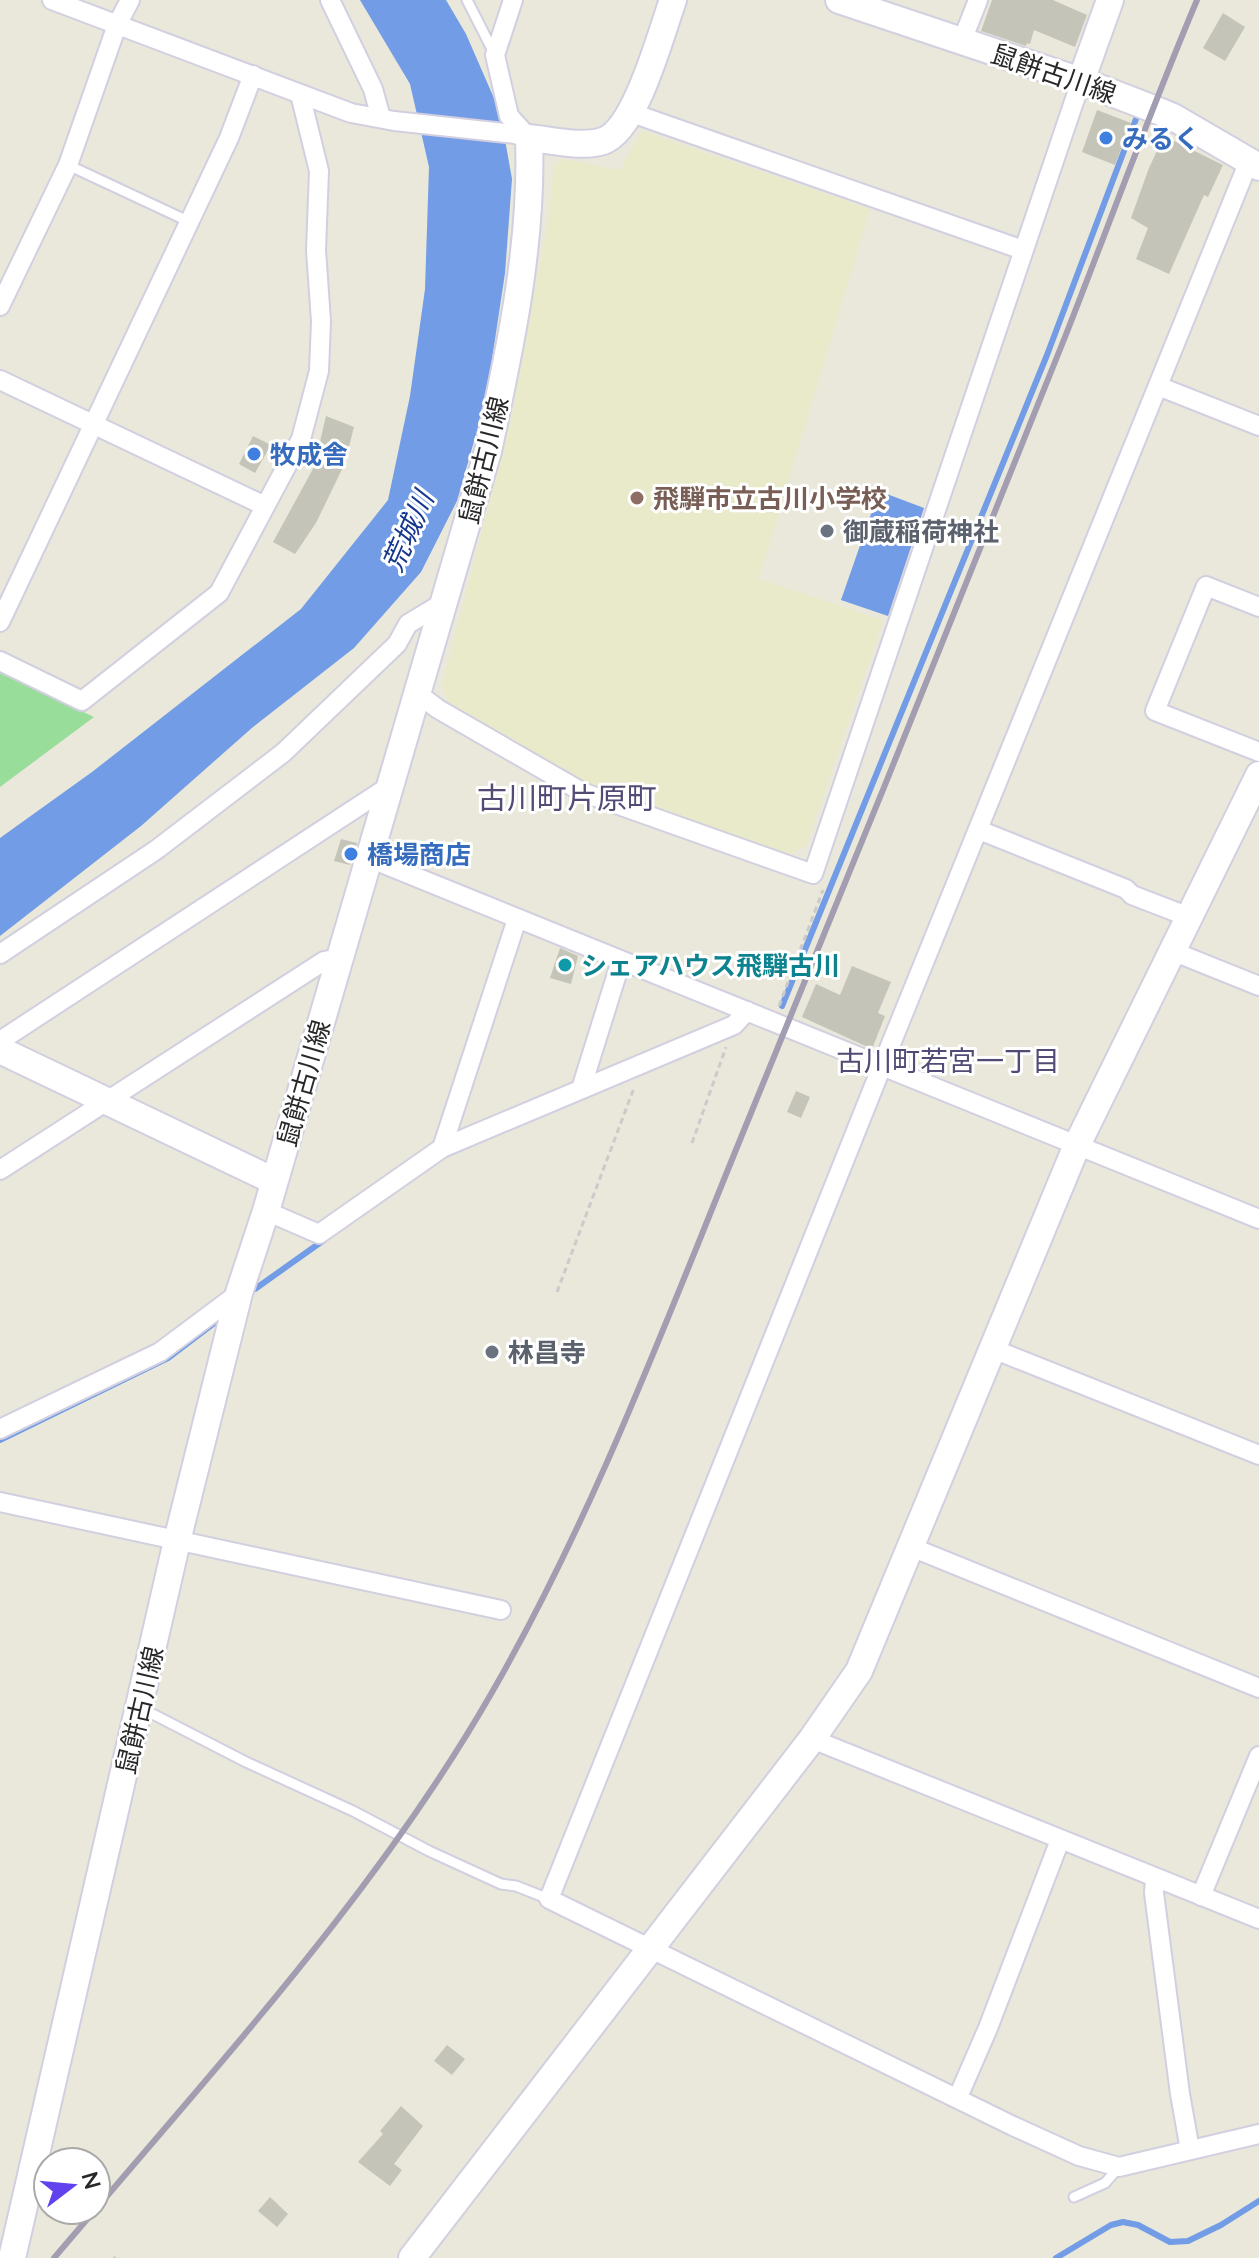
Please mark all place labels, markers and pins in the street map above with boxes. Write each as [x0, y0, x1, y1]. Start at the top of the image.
place label: みるく [1122, 122, 1200, 154]
marker: みるく [1097, 129, 1115, 147]
place label: 牧成舎 [270, 438, 348, 470]
marker: 牧成舎 [245, 445, 263, 463]
place label: 飛騨市立古川小学校 [653, 482, 887, 514]
marker: 飛騨市立古川小学校 [628, 489, 646, 507]
place label: 御蔵稲荷神社 [843, 515, 999, 547]
marker: 御蔵稲荷神社 [818, 522, 836, 540]
place label: 橋場商店 [367, 838, 471, 870]
marker: 橋場商店 [342, 845, 360, 863]
place label: シェアハウス飛騨古川 [581, 949, 840, 981]
marker: シェアハウス飛騨古川 [556, 956, 574, 974]
place label: 林昌寺 [508, 1336, 586, 1368]
marker: 林昌寺 [483, 1343, 501, 1361]

